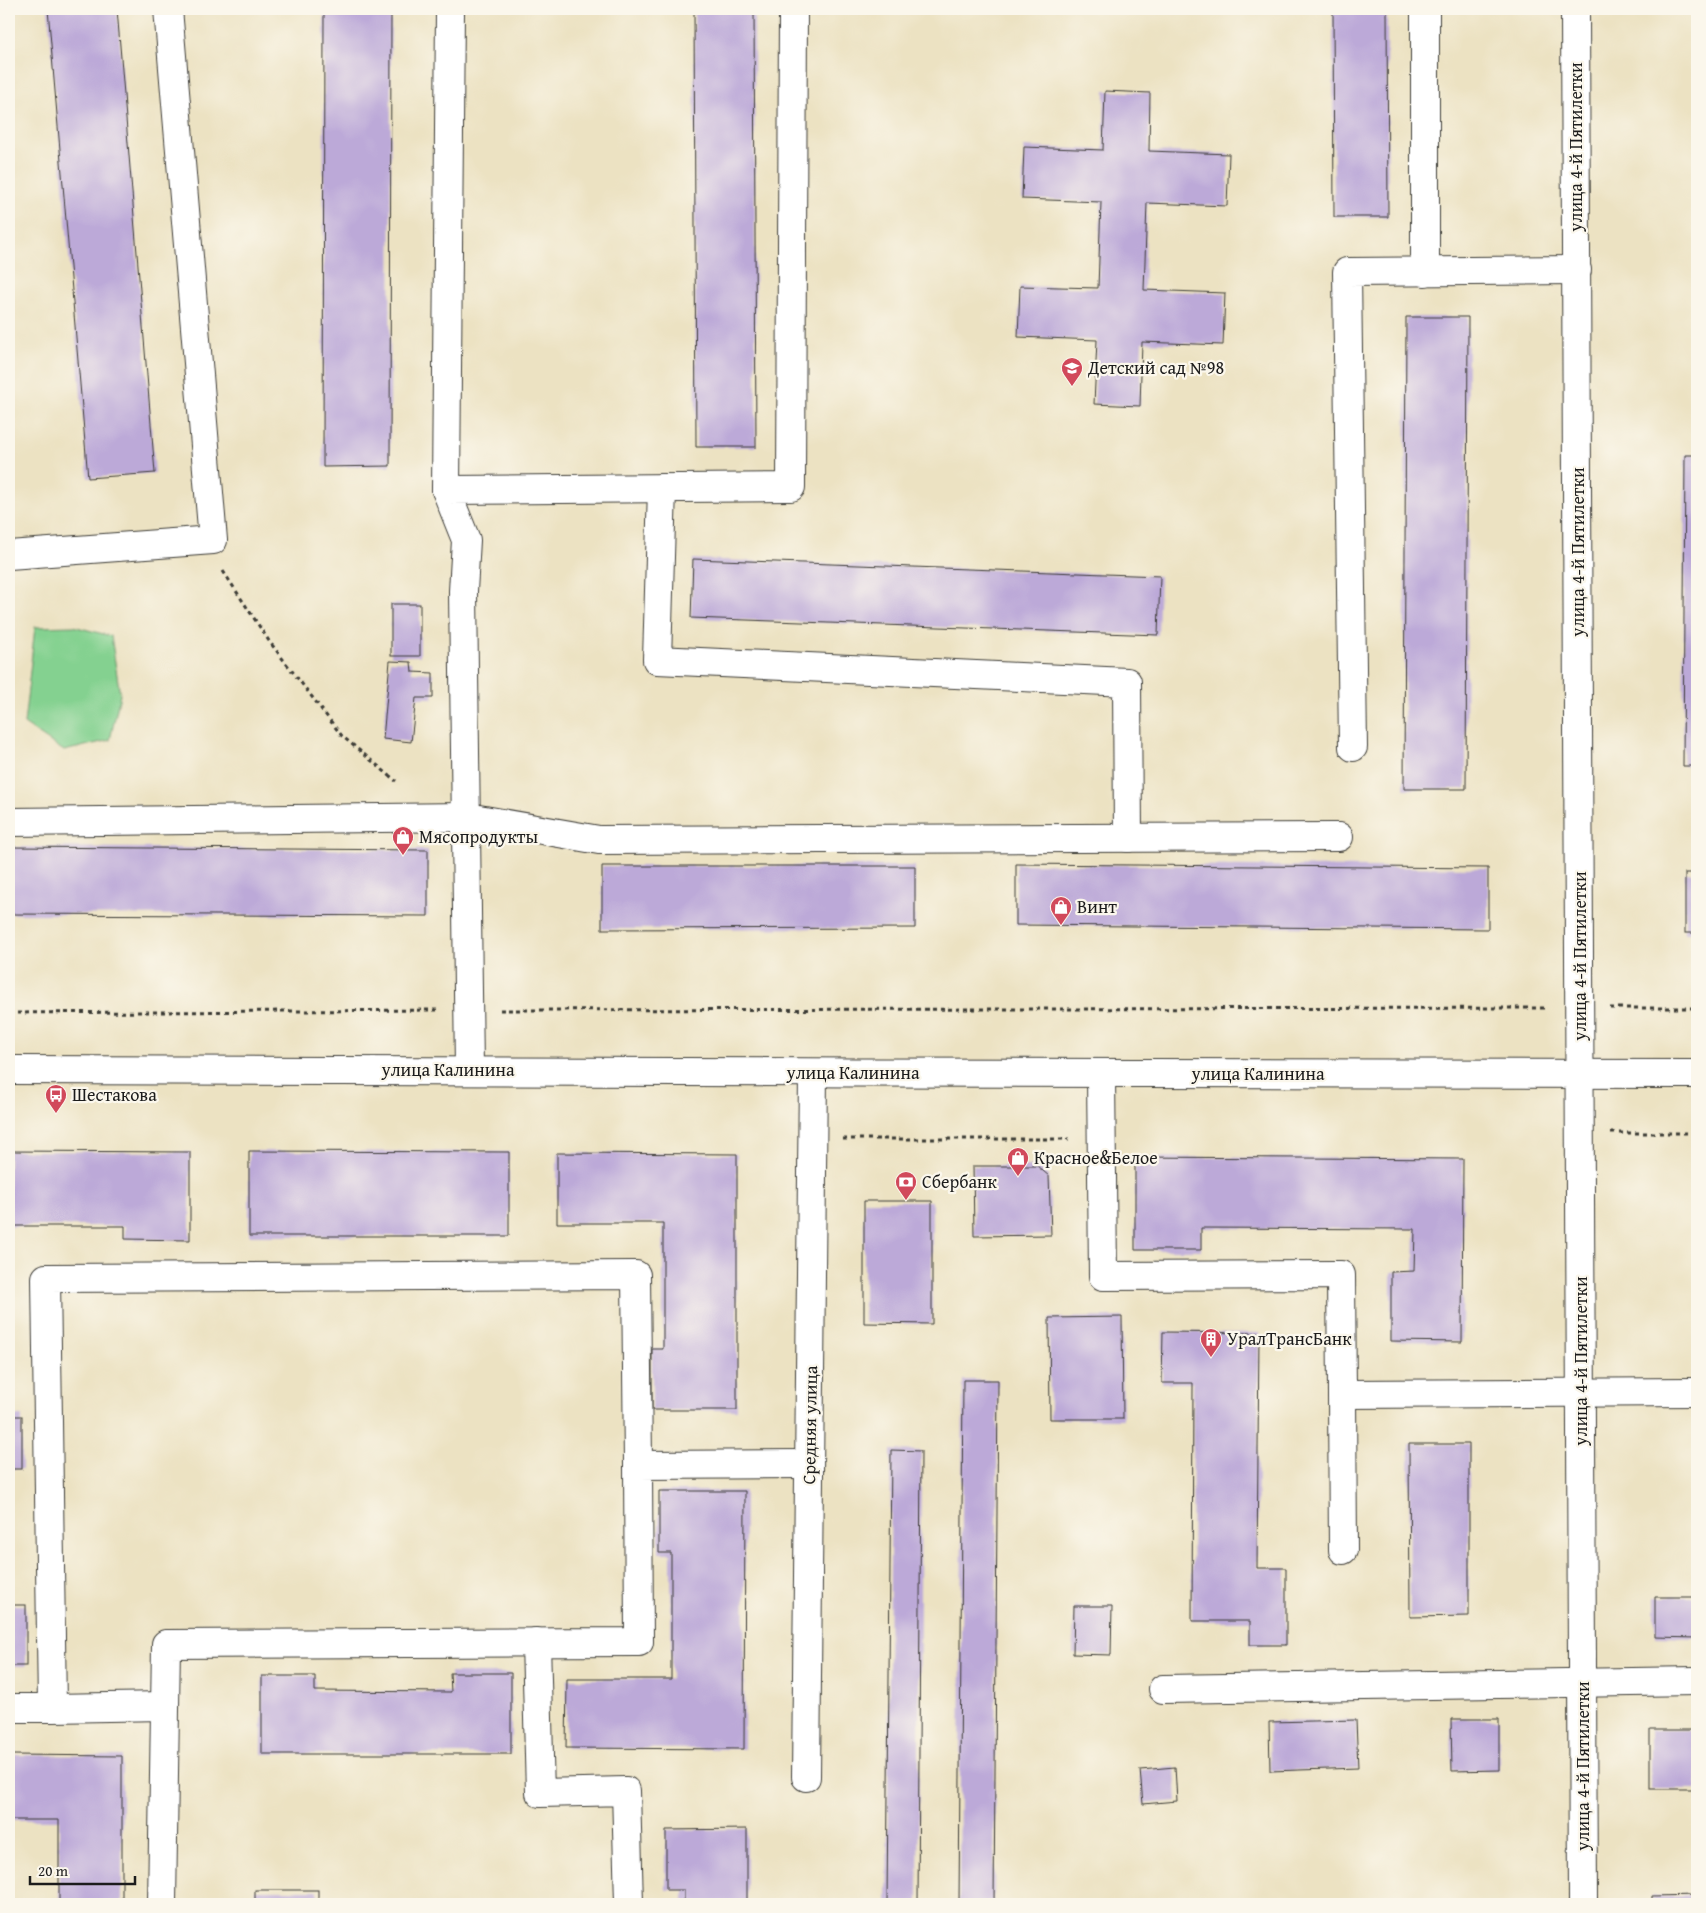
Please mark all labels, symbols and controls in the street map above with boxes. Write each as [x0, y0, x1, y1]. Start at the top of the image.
street label: улица 4-й Пятилетки [1562, 62, 1589, 233]
place label: Детский сад №98 [1087, 354, 1224, 381]
school or university icon: Детский сад №98 [1060, 356, 1084, 387]
street label: улица 4-й Пятилетки [1564, 467, 1591, 638]
place label: Мясопродукты [419, 823, 539, 850]
shop icon: Мясопродукты [391, 825, 415, 856]
street label: улица 4-й Пятилетки [1566, 871, 1593, 1042]
place label: Винт [1077, 893, 1117, 920]
shop icon: Винт [1049, 895, 1073, 926]
street label: улица Калинина [381, 1056, 515, 1083]
street label: улица Калинина [786, 1059, 920, 1086]
street label: улица Калинина [1191, 1060, 1325, 1087]
place label: Шестакова [72, 1081, 157, 1108]
bus stop icon: Шестакова [44, 1083, 68, 1114]
place label: Красное&Белое [1034, 1144, 1158, 1171]
shop icon: Красное&Белое [1006, 1146, 1030, 1177]
place label: Сбербанк [922, 1168, 997, 1195]
bank icon: Сбербанк [894, 1170, 918, 1201]
street label: улица 4-й Пятилетки [1567, 1276, 1594, 1447]
place label: УралТрансБанк [1227, 1325, 1352, 1352]
building icon: УралТрансБанк [1199, 1327, 1223, 1358]
street label: Средняя улица [795, 1365, 824, 1485]
street label: улица 4-й Пятилетки [1569, 1681, 1596, 1852]
scale bar [30, 1853, 135, 1885]
text: 20 m [38, 1860, 69, 1881]

